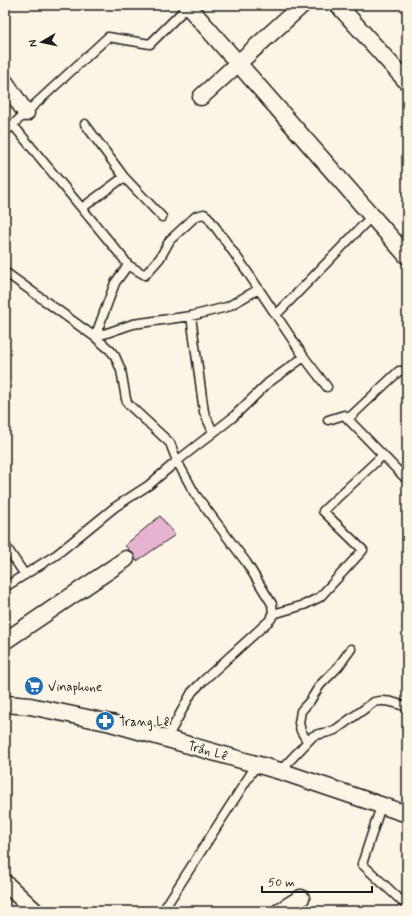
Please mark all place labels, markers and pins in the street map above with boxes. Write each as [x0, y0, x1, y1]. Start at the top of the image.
supermarket icon: Vinaphone [23, 675, 45, 697]
place label: Vinaphone [48, 679, 102, 696]
pharmacy icon: Trang Lê [94, 710, 116, 732]
place label: Trang Lê [119, 714, 170, 731]

